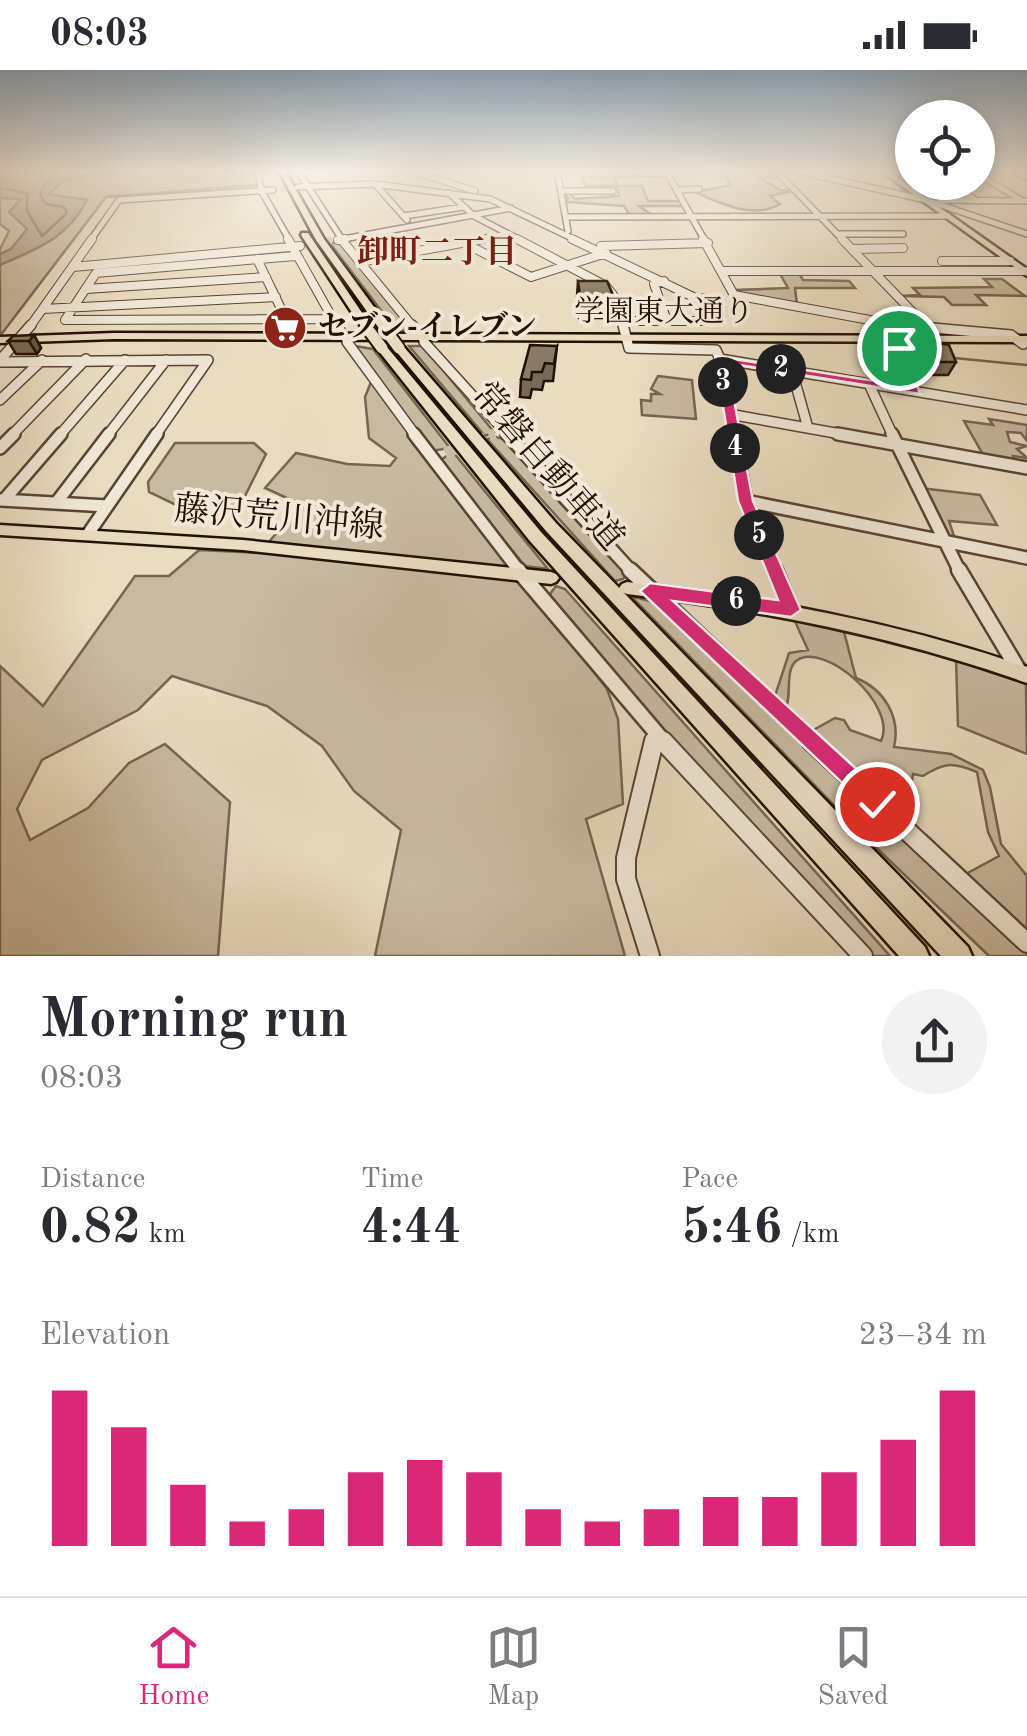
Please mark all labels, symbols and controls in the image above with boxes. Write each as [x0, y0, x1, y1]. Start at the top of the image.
text: 08:03 [50, 16, 149, 54]
map controls [895, 100, 995, 200]
button: locate [895, 100, 995, 200]
district label: 卸町二丁目 [357, 234, 517, 270]
street label: 学園東大通り [574, 295, 754, 328]
supermarket icon: セブン-イレブン [262, 305, 308, 351]
pin [857, 306, 942, 391]
place label: セブン-イレブン [318, 310, 537, 343]
icon: arrive [872, 321, 927, 376]
pin: 2 [756, 344, 806, 394]
text: 2 [773, 355, 789, 383]
pin: 3 [698, 357, 748, 407]
text: 3 [715, 368, 731, 396]
street label: 常磐自動車道 [465, 374, 631, 558]
pin: 4 [710, 423, 760, 473]
text: 4 [727, 434, 743, 462]
street label: 藤沢荒川沖線 [173, 489, 385, 546]
pin: 5 [734, 510, 784, 560]
text: 5 [751, 521, 767, 549]
pin: 6 [711, 576, 761, 626]
text: 6 [728, 587, 744, 615]
pin [835, 762, 920, 847]
icon: check [850, 777, 905, 832]
button: share [882, 989, 987, 1094]
text: Morning run [40, 994, 349, 1049]
text: 08:03 [40, 1063, 123, 1095]
text: Distance [40, 1166, 145, 1194]
text: Time [361, 1166, 423, 1194]
text: Pace [681, 1166, 738, 1194]
text: 0.82 [40, 1204, 141, 1254]
text: 4:44 [361, 1204, 462, 1254]
text: 5:46 [681, 1204, 782, 1254]
text: km [141, 1221, 186, 1249]
text: /km [782, 1221, 840, 1249]
text: Elevation [40, 1320, 170, 1352]
text: 23–34 m [859, 1320, 987, 1352]
tab: Home [138, 1620, 209, 1715]
tab: Map [486, 1620, 541, 1715]
tab: Saved [817, 1620, 889, 1715]

